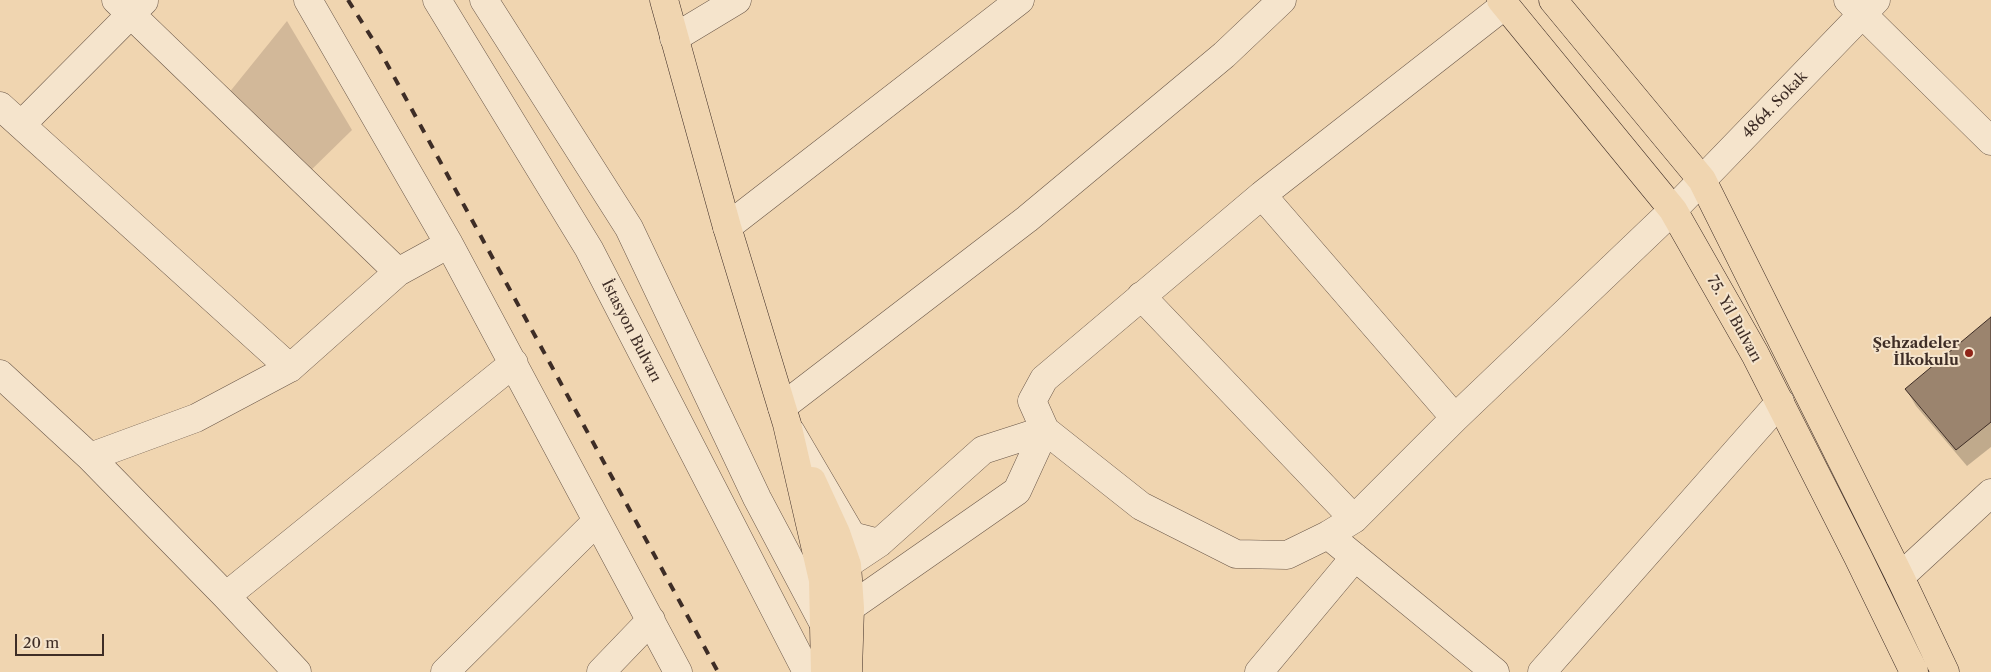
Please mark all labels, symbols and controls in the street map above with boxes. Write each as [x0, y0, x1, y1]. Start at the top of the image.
street label: 4864. Sokak [1739, 68, 1811, 142]
street label: 75. Yıl Bulvarı [1703, 273, 1765, 365]
street label: İstasyon Bulvarı [597, 277, 665, 385]
place label: Şehzadeler İlkokulu [1872, 335, 1959, 370]
marker: Şehzadeler İlkokulu [1963, 347, 1975, 359]
scale bar [18, 624, 106, 656]
text: 20 m [23, 633, 59, 652]

